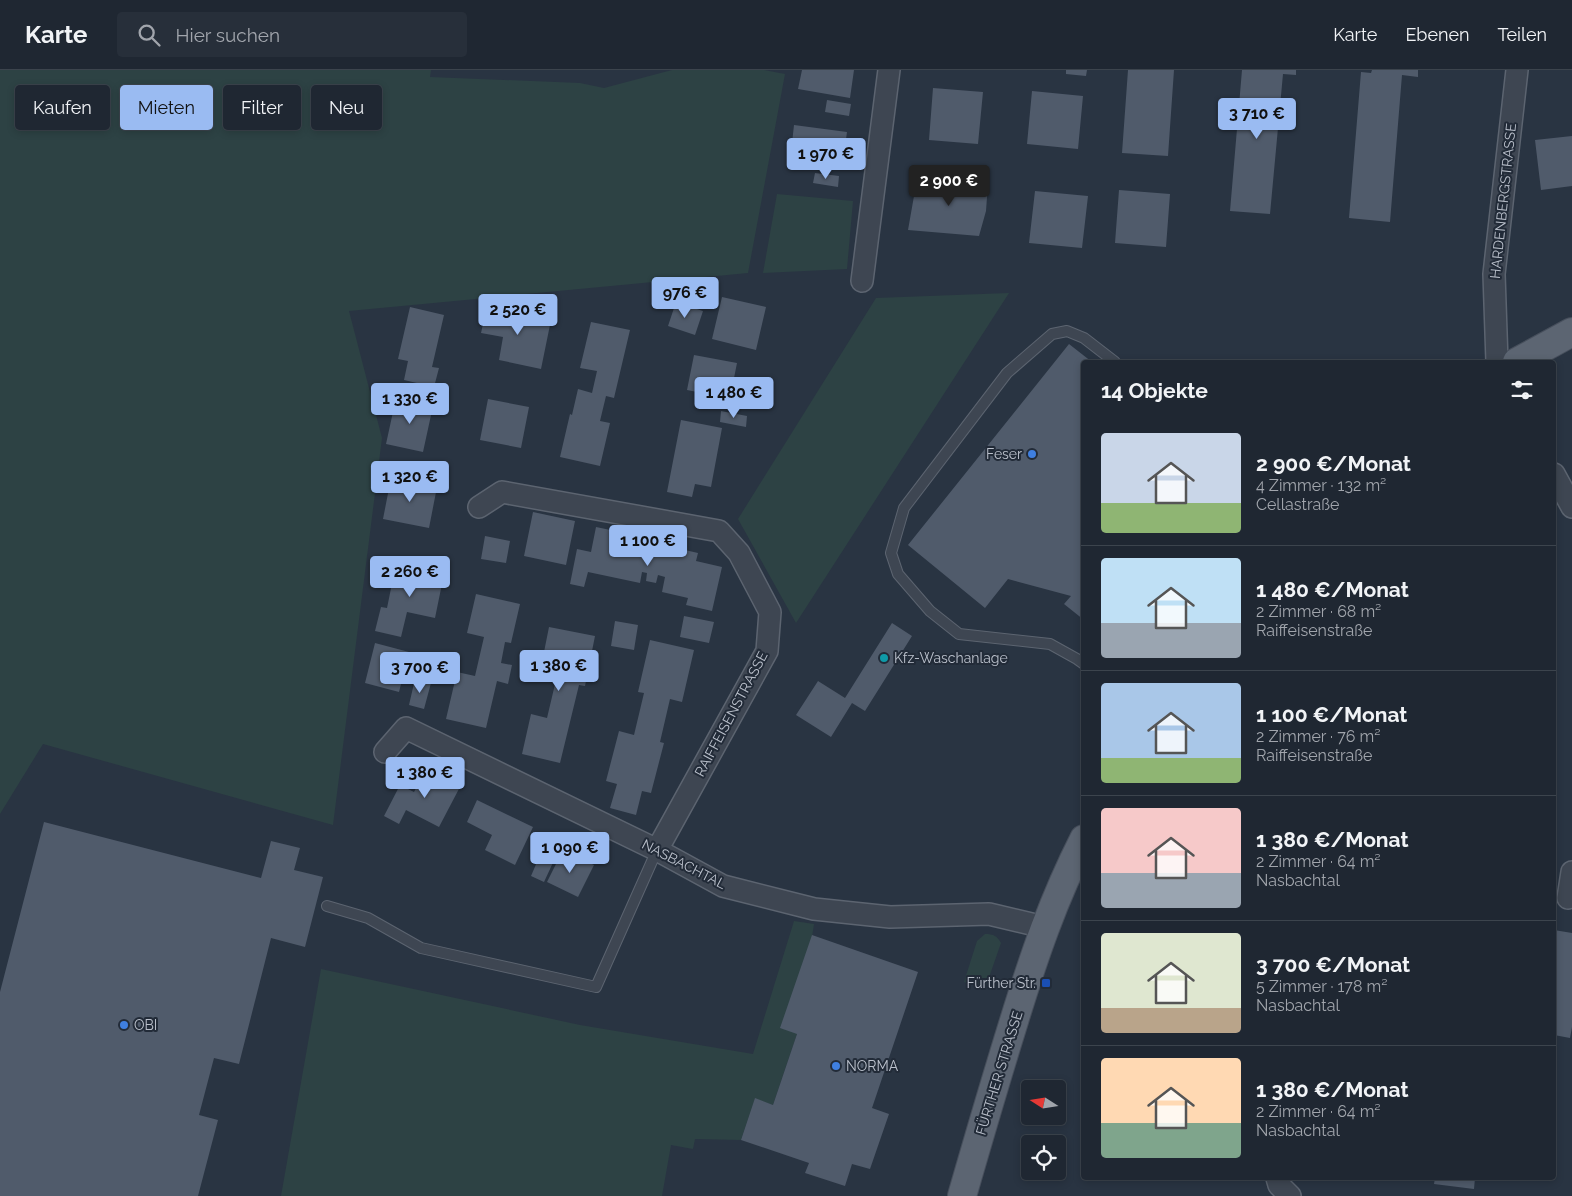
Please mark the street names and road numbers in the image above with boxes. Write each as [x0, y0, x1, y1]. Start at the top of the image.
street label: HARDENBERGSTRASSE [1487, 122, 1519, 280]
street label: RAIFFEISENSTRASSE [691, 649, 771, 779]
street label: NASBACHTAL [639, 836, 729, 892]
street label: FÜRTHER STRASSE [971, 1008, 1025, 1137]

